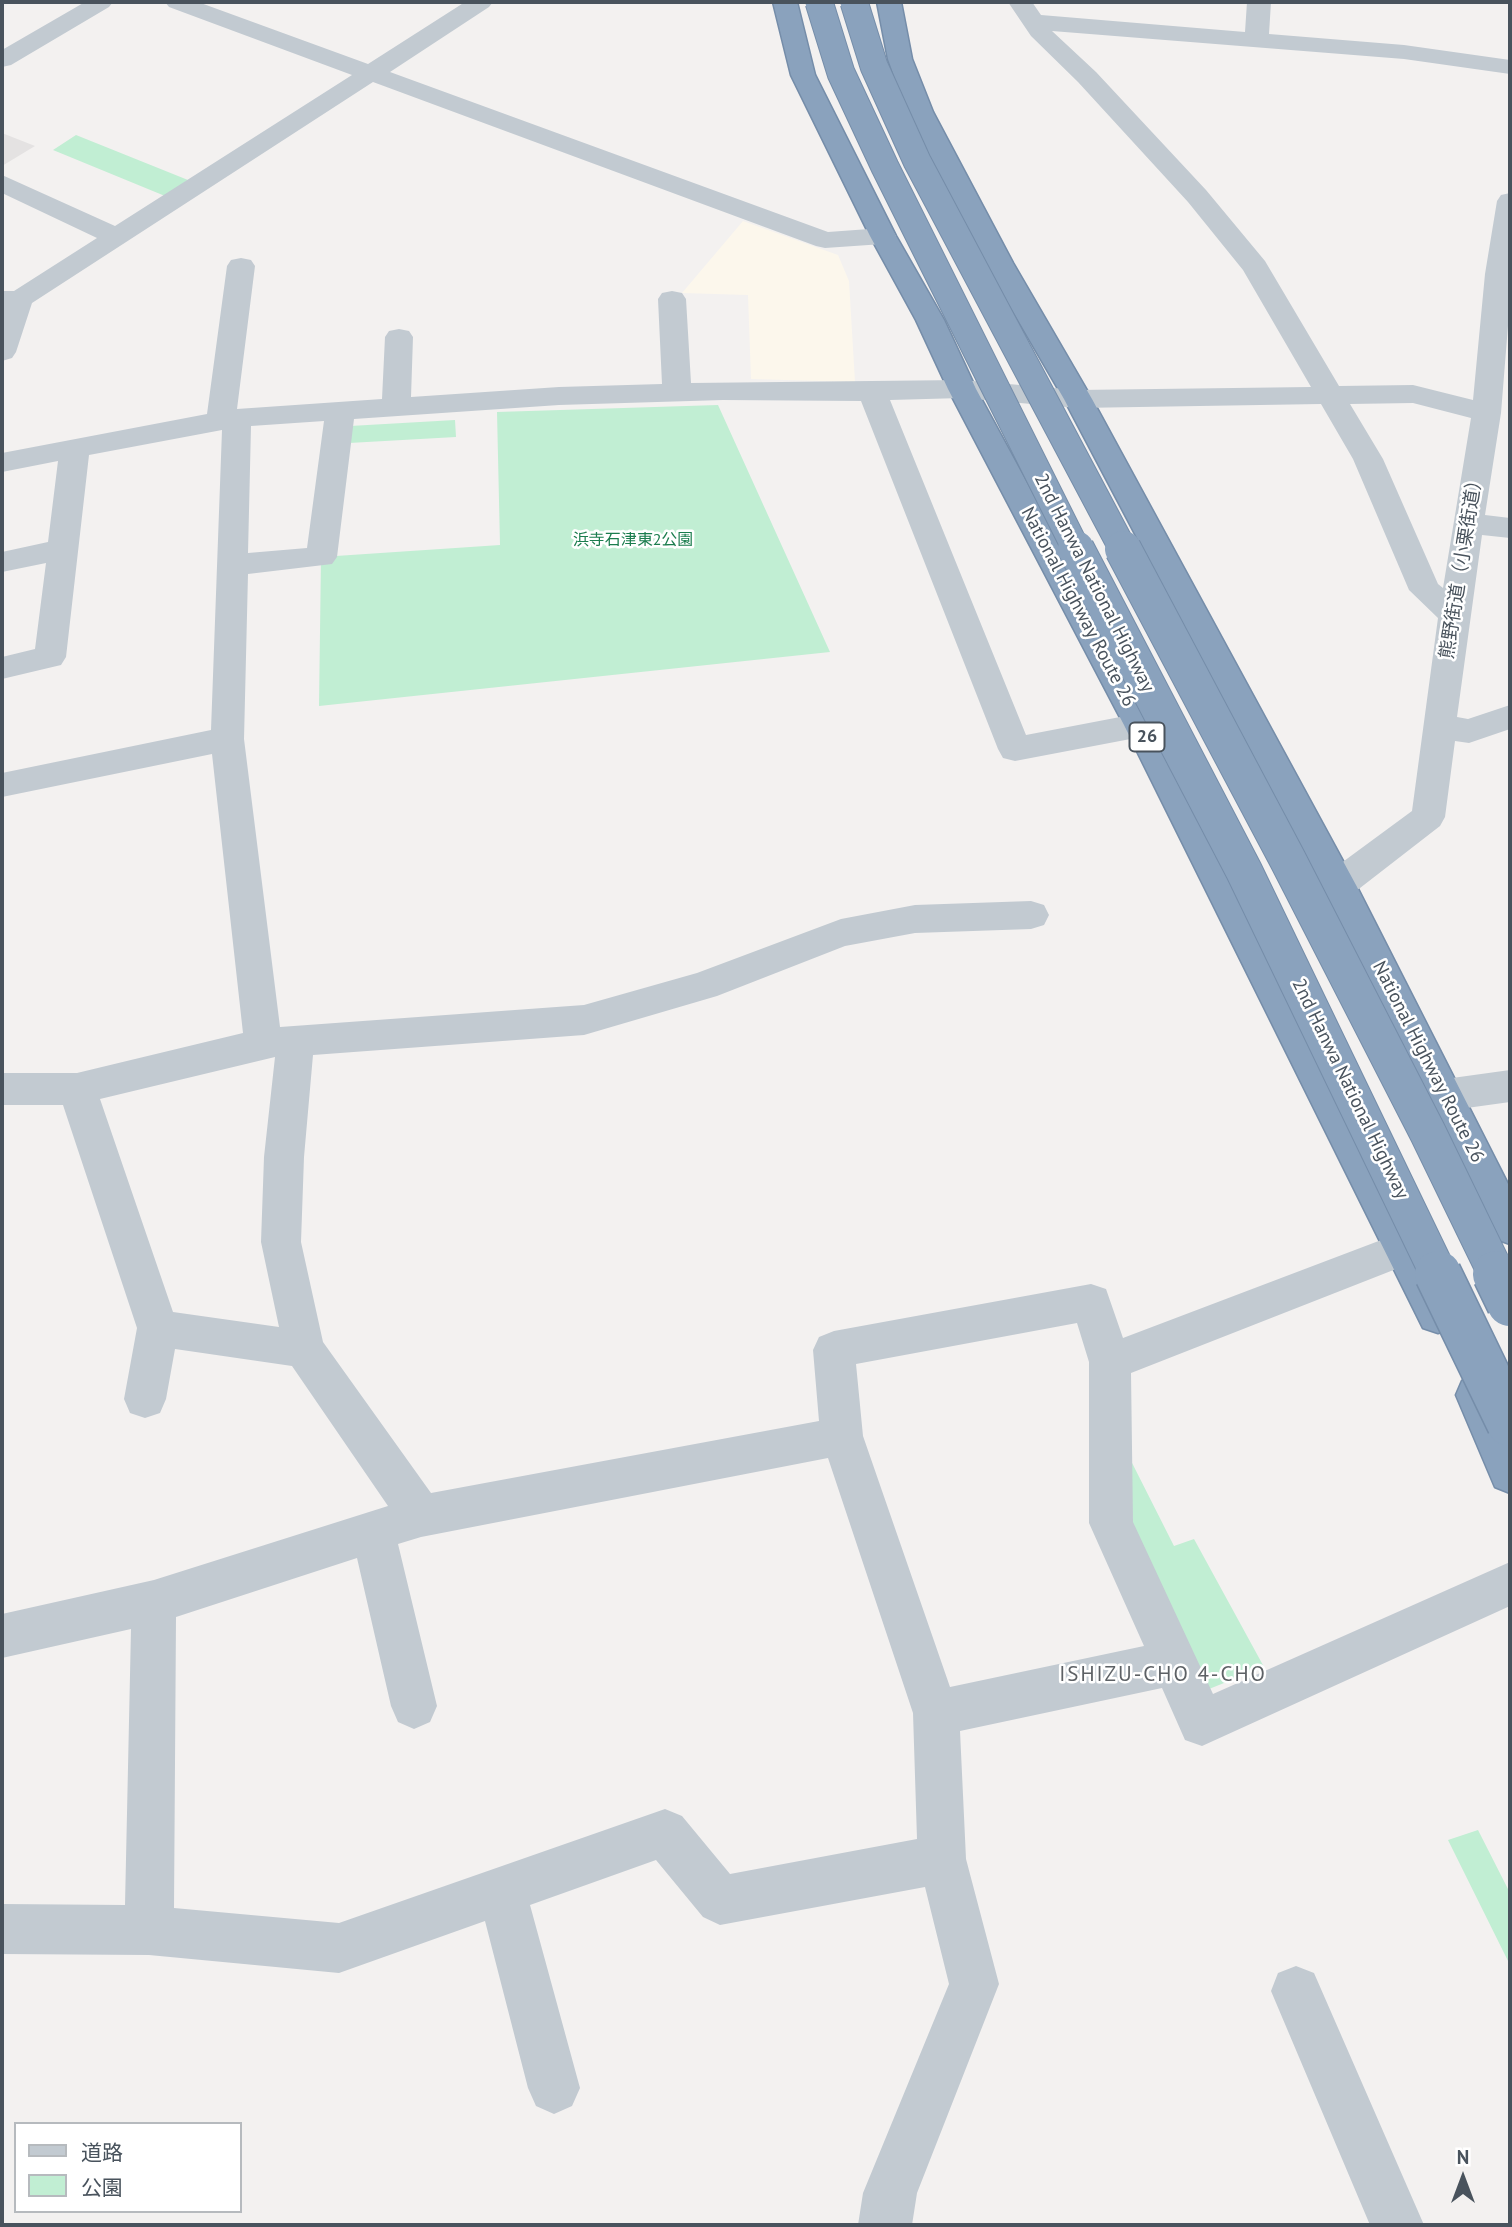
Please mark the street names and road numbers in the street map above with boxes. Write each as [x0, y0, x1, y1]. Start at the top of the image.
street label: 熊野街道（小栗街道） [1436, 469, 1488, 661]
street label: 2nd Hanwa National Highway [1029, 470, 1159, 696]
street label: National Highway Route 26 [1016, 503, 1140, 711]
road number: 26 [1130, 722, 1164, 752]
street label: National Highway Route 26 [1367, 958, 1489, 1166]
street label: 2nd Hanwa National Highway [1287, 975, 1413, 1203]

